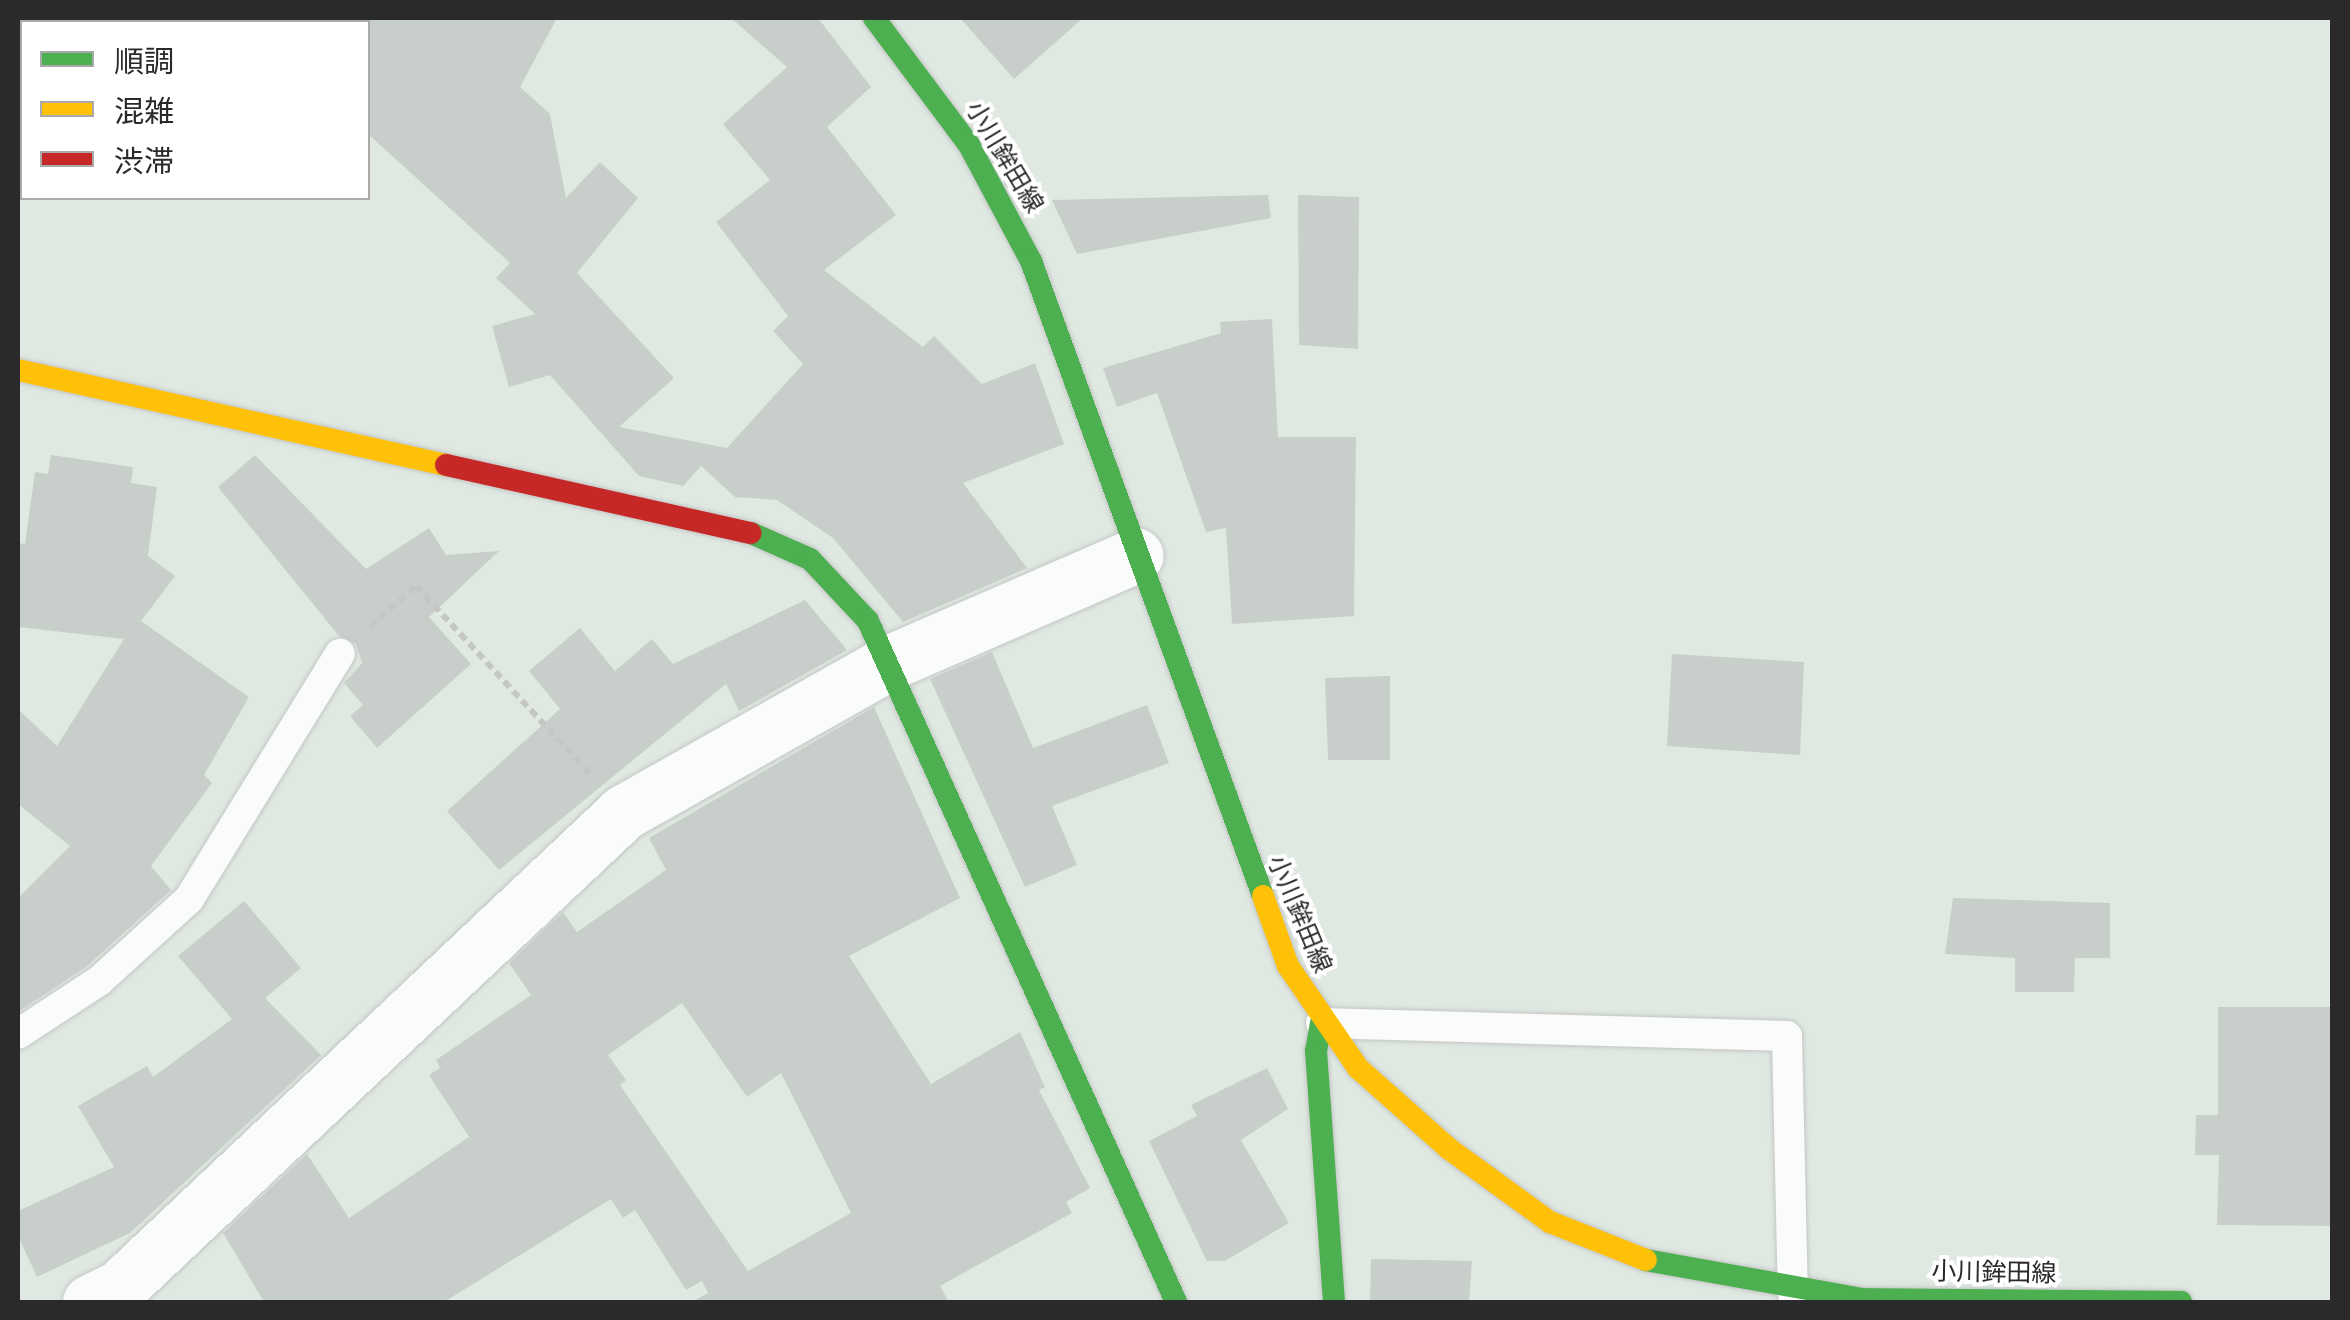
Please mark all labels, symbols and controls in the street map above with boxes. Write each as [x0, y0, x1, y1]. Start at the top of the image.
legend [20, 20, 370, 200]
text: 順調 [114, 44, 174, 79]
text: 混雑 [114, 94, 174, 129]
street label: 小川鉾田線 [959, 96, 1049, 218]
text: 渋滞 [114, 144, 174, 179]
street label: 小川鉾田線 [1261, 851, 1337, 977]
street label: 小川鉾田線 [1931, 1257, 2057, 1289]

